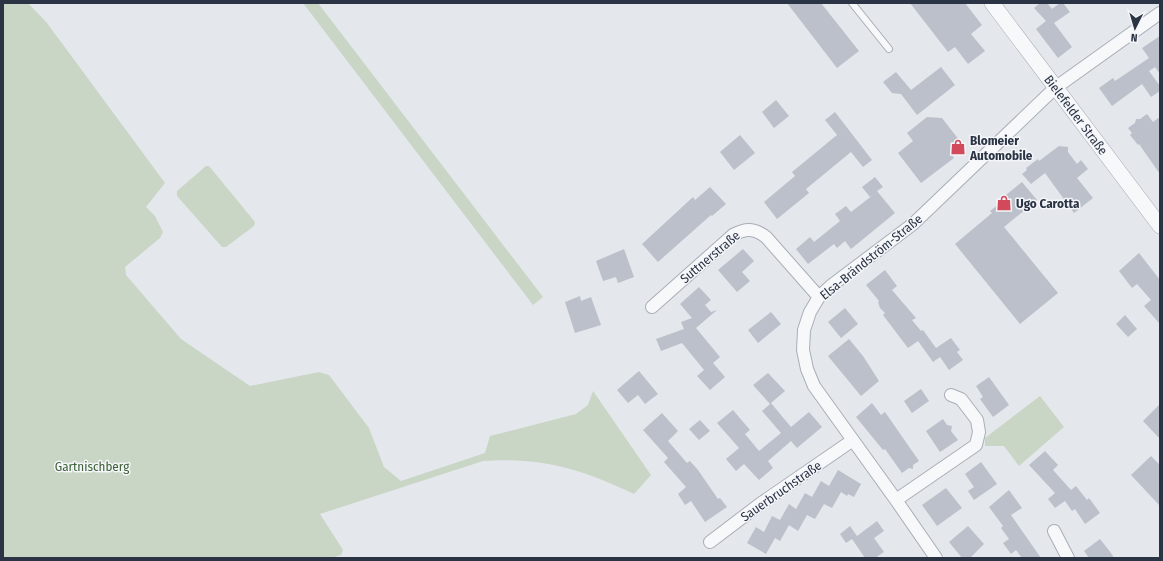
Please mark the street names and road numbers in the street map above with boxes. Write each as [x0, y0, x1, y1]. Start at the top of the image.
street label: Bielefelder Straße [1041, 72, 1111, 158]
street label: Elsa-Brändström-Straße [817, 211, 925, 303]
street label: Suttnerstraße [677, 228, 743, 286]
street label: Sauerbruchstraße [738, 458, 824, 524]

